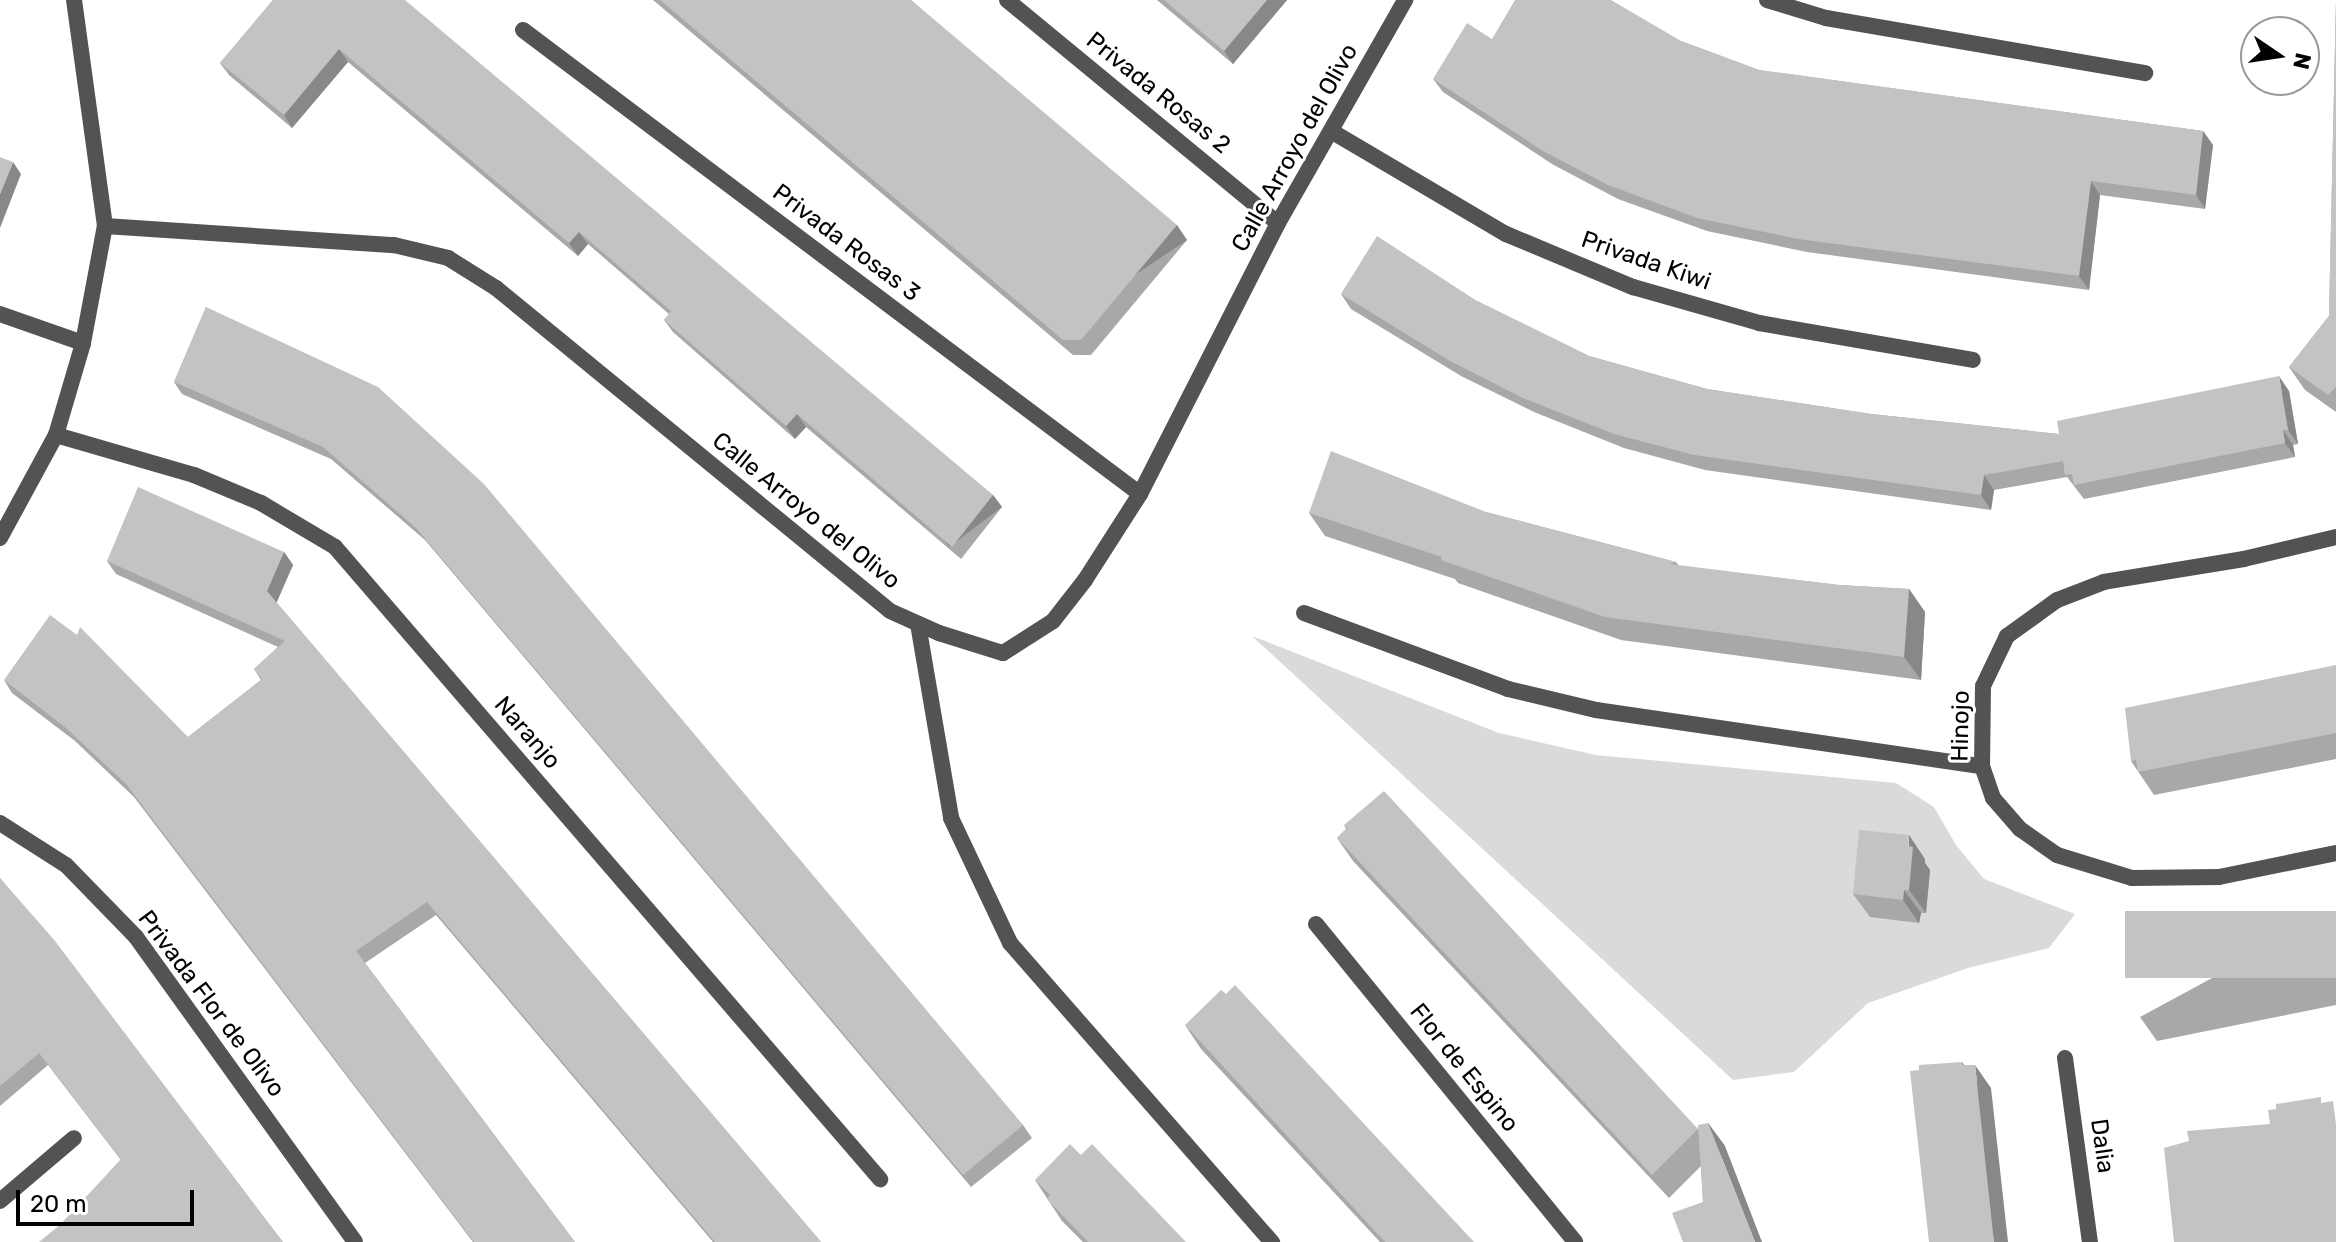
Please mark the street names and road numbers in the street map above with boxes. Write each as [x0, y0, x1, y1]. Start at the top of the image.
street label: Privada Rosas 2 [1080, 26, 1236, 160]
street label: Calle Arroyo del Olivo [1226, 39, 1364, 257]
street label: Privada Rosas 3 [767, 178, 925, 308]
street label: Privada Kiwi [1577, 225, 1715, 297]
street label: Calle Arroyo del Olivo [706, 426, 906, 596]
street label: Hinojo [1946, 690, 1976, 762]
street label: Naranjo [488, 691, 566, 775]
street label: Privada Flor de Olivo [131, 905, 291, 1103]
street label: Flor de Espino [1403, 998, 1525, 1138]
street label: Dalia [2084, 1117, 2120, 1175]

